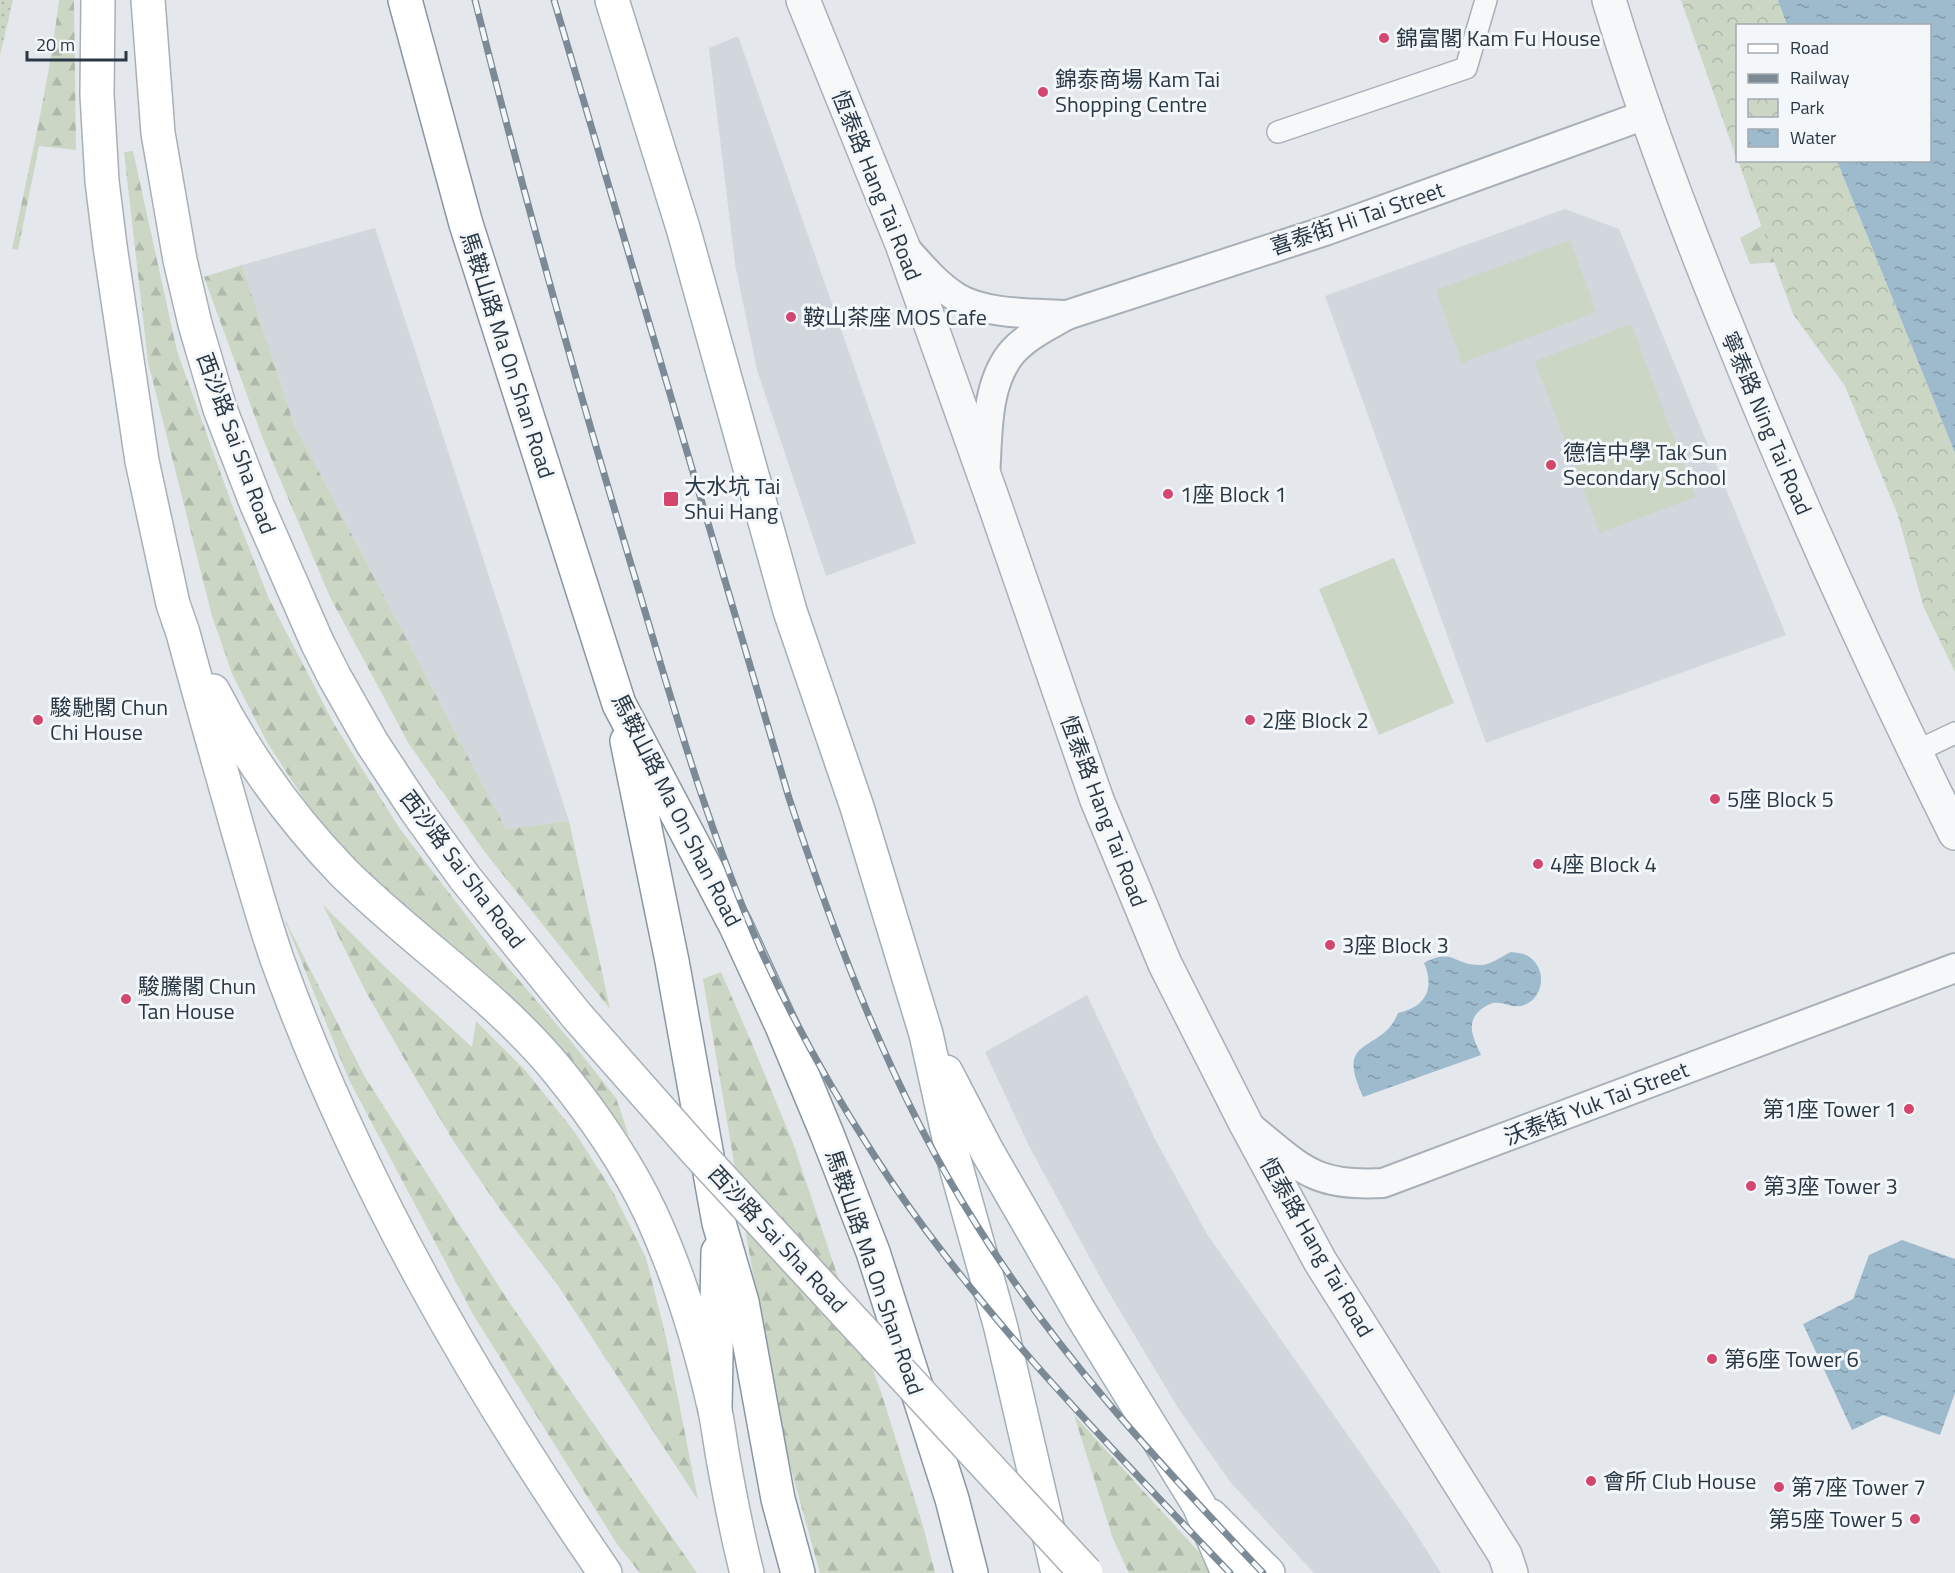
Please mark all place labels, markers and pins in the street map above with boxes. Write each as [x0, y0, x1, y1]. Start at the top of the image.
place label: 錦富閣 Kam Fu House [1396, 21, 1601, 55]
marker: 錦富閣 Kam Fu House [1377, 31, 1391, 45]
place label: 錦泰商場 Kam Tai Shopping Centre [1055, 62, 1220, 121]
marker: 錦泰商場 Kam Tai Shopping Centre [1036, 85, 1050, 99]
place label: 鞍山茶座 MOS Cafe [803, 300, 987, 334]
marker: 鞍山茶座 MOS Cafe [784, 310, 798, 324]
place label: 德信中學 Tak Sun Secondary School [1563, 435, 1727, 494]
marker: 德信中學 Tak Sun Secondary School [1544, 458, 1558, 472]
place label: 大水坑 Tai Shui Hang [684, 469, 780, 528]
place label: 1座 Block 1 [1180, 477, 1287, 511]
marker: 1座 Block 1 [1161, 487, 1175, 501]
marker: 大水坑 Tai Shui Hang [662, 490, 680, 508]
place label: 駿馳閣 Chun Chi House [50, 690, 168, 749]
place label: 2座 Block 2 [1262, 703, 1369, 737]
marker: 駿馳閣 Chun Chi House [31, 713, 45, 727]
marker: 2座 Block 2 [1243, 713, 1257, 727]
place label: 5座 Block 5 [1727, 782, 1834, 816]
marker: 5座 Block 5 [1708, 792, 1722, 806]
place label: 4座 Block 4 [1550, 847, 1657, 881]
marker: 4座 Block 4 [1531, 857, 1545, 871]
place label: 3座 Block 3 [1342, 928, 1449, 962]
marker: 3座 Block 3 [1323, 938, 1337, 952]
place label: 駿騰閣 Chun Tan House [138, 969, 256, 1028]
marker: 駿騰閣 Chun Tan House [119, 992, 133, 1006]
place label: 第1座 Tower 1 [1762, 1092, 1897, 1126]
marker: 第1座 Tower 1 [1902, 1102, 1916, 1116]
place label: 第3座 Tower 3 [1763, 1169, 1898, 1203]
marker: 第3座 Tower 3 [1744, 1179, 1758, 1193]
place label: 第6座 Tower 6 [1724, 1342, 1859, 1376]
marker: 第6座 Tower 6 [1705, 1352, 1719, 1366]
place label: 會所 Club House [1603, 1464, 1756, 1498]
place label: 第7座 Tower 7 [1791, 1470, 1926, 1504]
marker: 會所 Club House [1584, 1474, 1598, 1488]
marker: 第7座 Tower 7 [1772, 1480, 1786, 1494]
place label: 第5座 Tower 5 [1768, 1502, 1903, 1536]
marker: 第5座 Tower 5 [1908, 1512, 1922, 1526]

